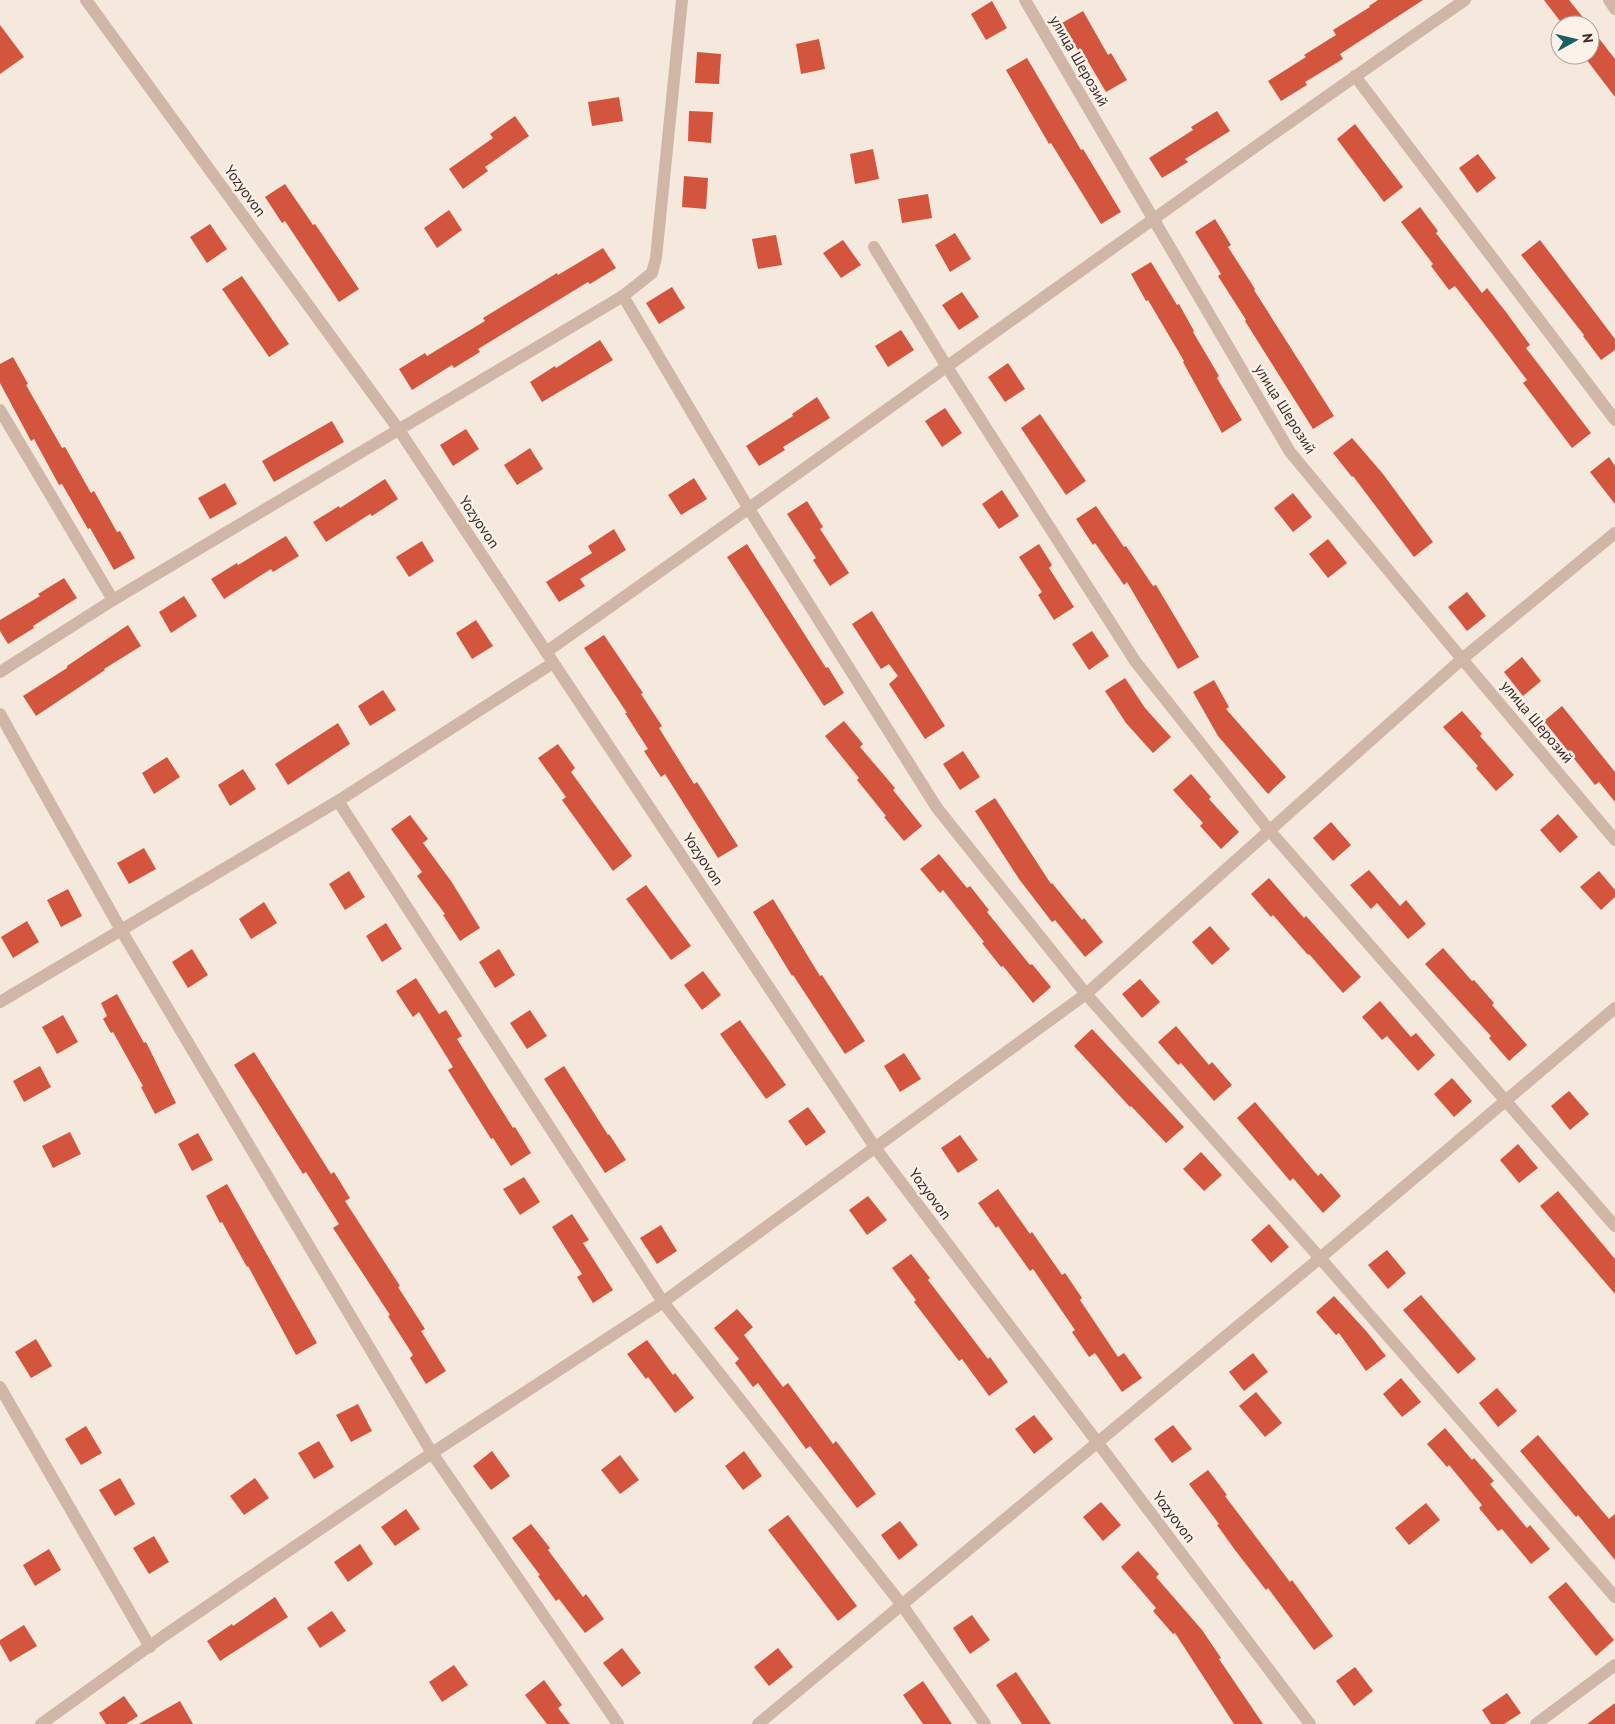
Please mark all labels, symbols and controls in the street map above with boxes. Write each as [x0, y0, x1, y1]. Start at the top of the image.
street label: улица Шерозий [1046, 12, 1113, 110]
north arrow [1550, 15, 1600, 65]
text: N [1578, 32, 1597, 44]
street label: Yozyovon [220, 161, 271, 220]
street label: улица Шерозий [1250, 360, 1321, 457]
street label: Yozyovon [455, 492, 504, 552]
street label: улица Шерозий [1497, 676, 1577, 767]
street label: Yozyovon [679, 829, 728, 889]
street label: Yozyovon [905, 1164, 956, 1223]
street label: Yozyovon [1149, 1487, 1200, 1546]

